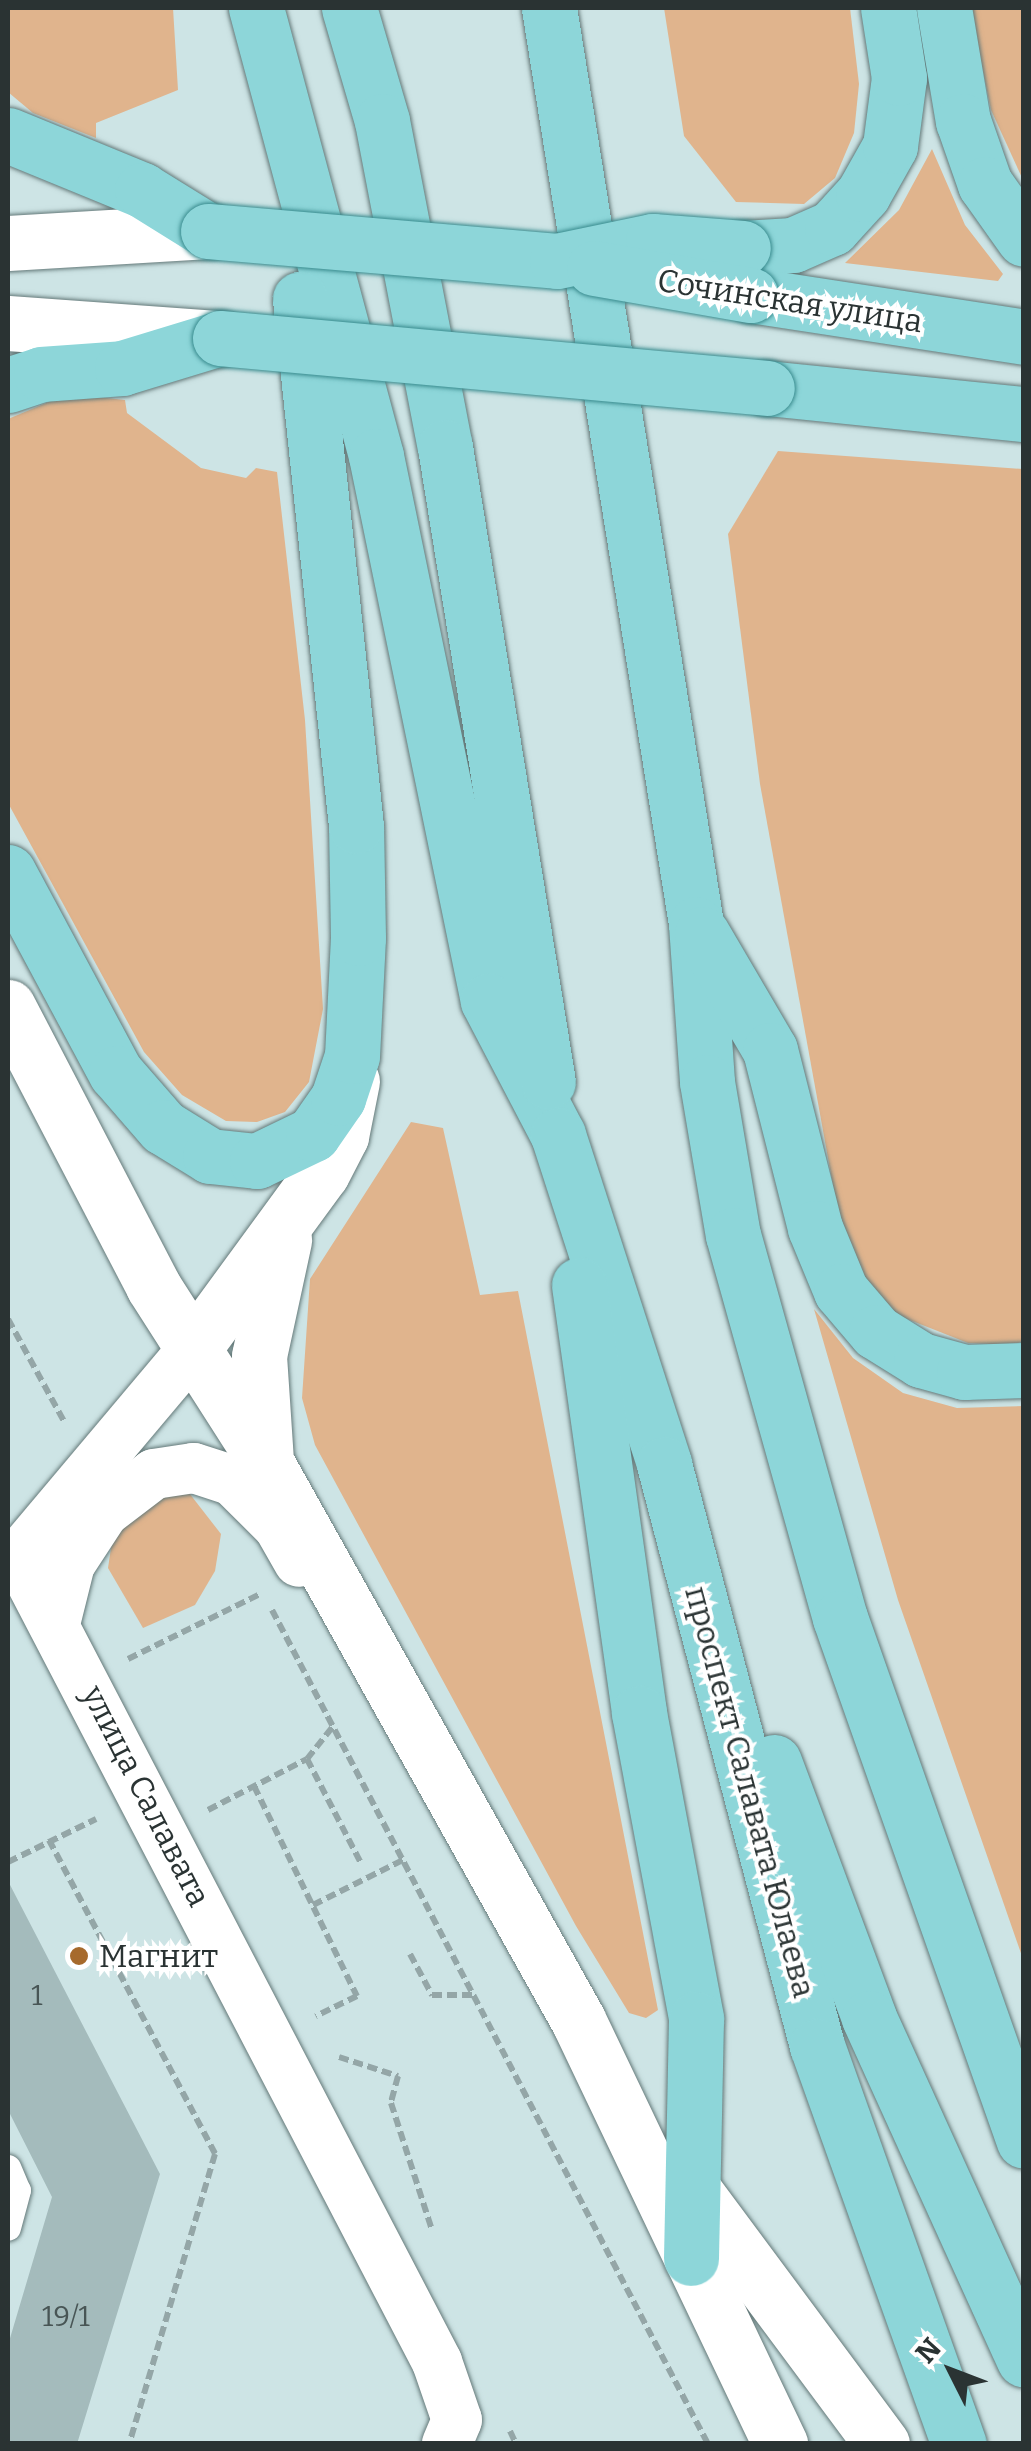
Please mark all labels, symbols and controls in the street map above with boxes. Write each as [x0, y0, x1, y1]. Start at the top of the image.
street label: Сочинская улица [655, 261, 925, 341]
street label: проспект Салавата Юлаева [677, 1582, 823, 2002]
street label: улица Салавата [74, 1679, 218, 1913]
place label: Магнит [99, 1937, 218, 1975]
marker: Магнит [68, 1945, 90, 1967]
house number: 1 [31, 1979, 43, 2013]
house number: 19/1 [42, 2300, 90, 2334]
north arrow [901, 2321, 1001, 2421]
text: N [909, 2332, 948, 2370]

